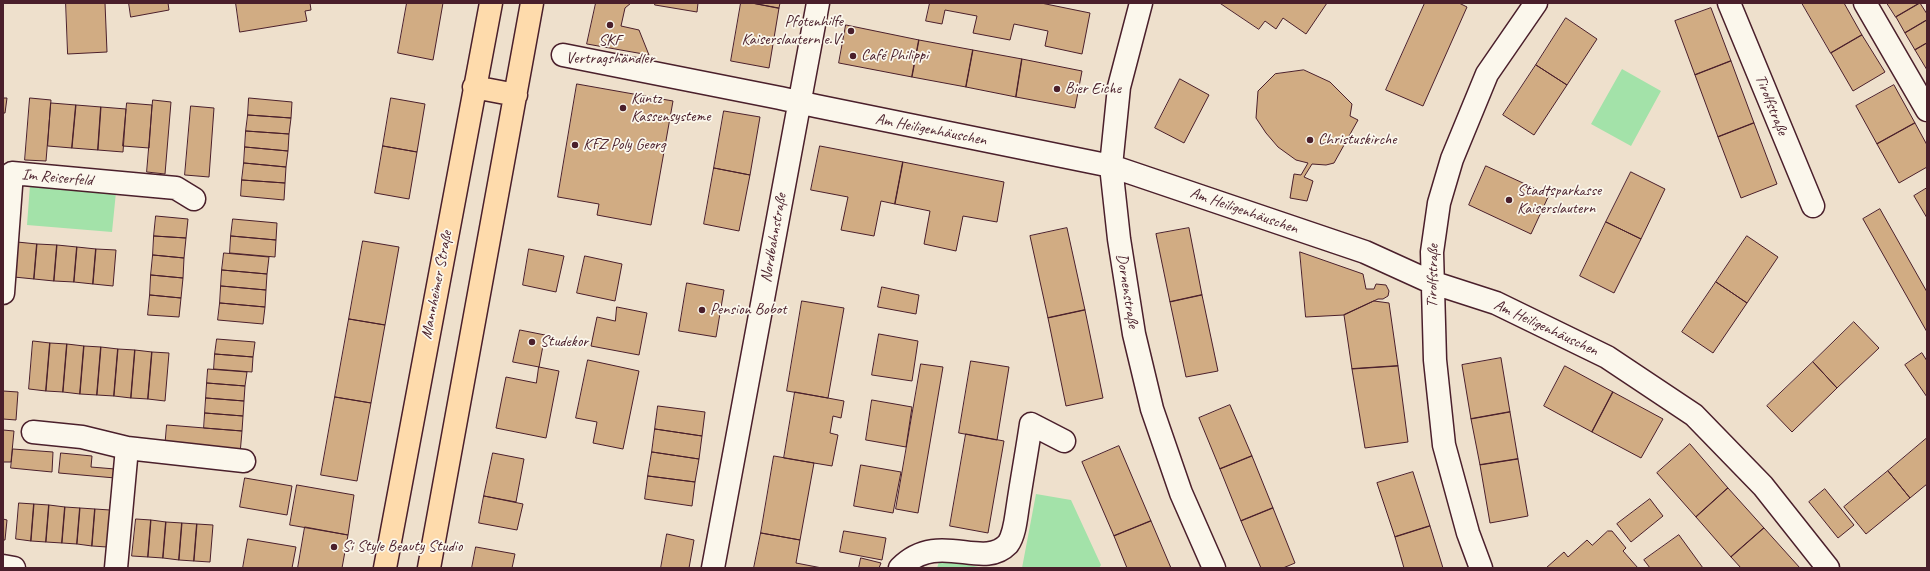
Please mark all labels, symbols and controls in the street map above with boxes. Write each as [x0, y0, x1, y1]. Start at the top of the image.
place label: Pfotenhilfe Kaiserslautern e.V. [741, 12, 843, 50]
marker: SKF Vertragshändler [605, 20, 615, 30]
marker: Pfotenhilfe Kaiserslautern e.V. [846, 26, 856, 36]
place label: SKF Vertragshändler [566, 31, 654, 69]
place label: Café Philippi [861, 46, 928, 66]
marker: Café Philippi [848, 51, 858, 61]
street label: Tirolfstraße [1750, 72, 1792, 138]
place label: Bier Eiche [1065, 79, 1121, 99]
marker: Bier Eiche [1052, 84, 1062, 94]
place label: Kuntz Kassensysteme [631, 89, 710, 127]
marker: Kuntz Kassensysteme [618, 103, 628, 113]
street label: Am Heiligenhäuschen [874, 110, 988, 150]
place label: Christuskirche [1318, 130, 1397, 150]
place label: KFZ Poly Georg [583, 135, 666, 155]
marker: Christuskirche [1305, 135, 1315, 145]
marker: KFZ Poly Georg [570, 140, 580, 150]
street label: Im Reiserfeld [21, 165, 93, 191]
place label: Stadtsparkasse Kaiserslautern [1517, 181, 1601, 219]
street label: Am Heiligenhäuschen [1187, 184, 1301, 238]
street label: Nordbahnstraße [757, 192, 791, 284]
marker: Stadtsparkasse Kaiserslautern [1504, 195, 1514, 205]
street label: Mannheimer Straße [417, 229, 457, 341]
street label: Tirolfstraße [1423, 244, 1443, 308]
street label: Dornenstraße [1112, 252, 1142, 330]
street label: Am Heiligenhäuschen [1491, 295, 1601, 361]
place label: Pension Bobot [710, 300, 787, 320]
marker: Pension Bobot [697, 305, 707, 315]
place label: Studekor [540, 332, 588, 352]
marker: Studekor [527, 337, 537, 347]
place label: Si Style Beauty Studio [342, 537, 462, 557]
marker: Si Style Beauty Studio [329, 542, 339, 552]

